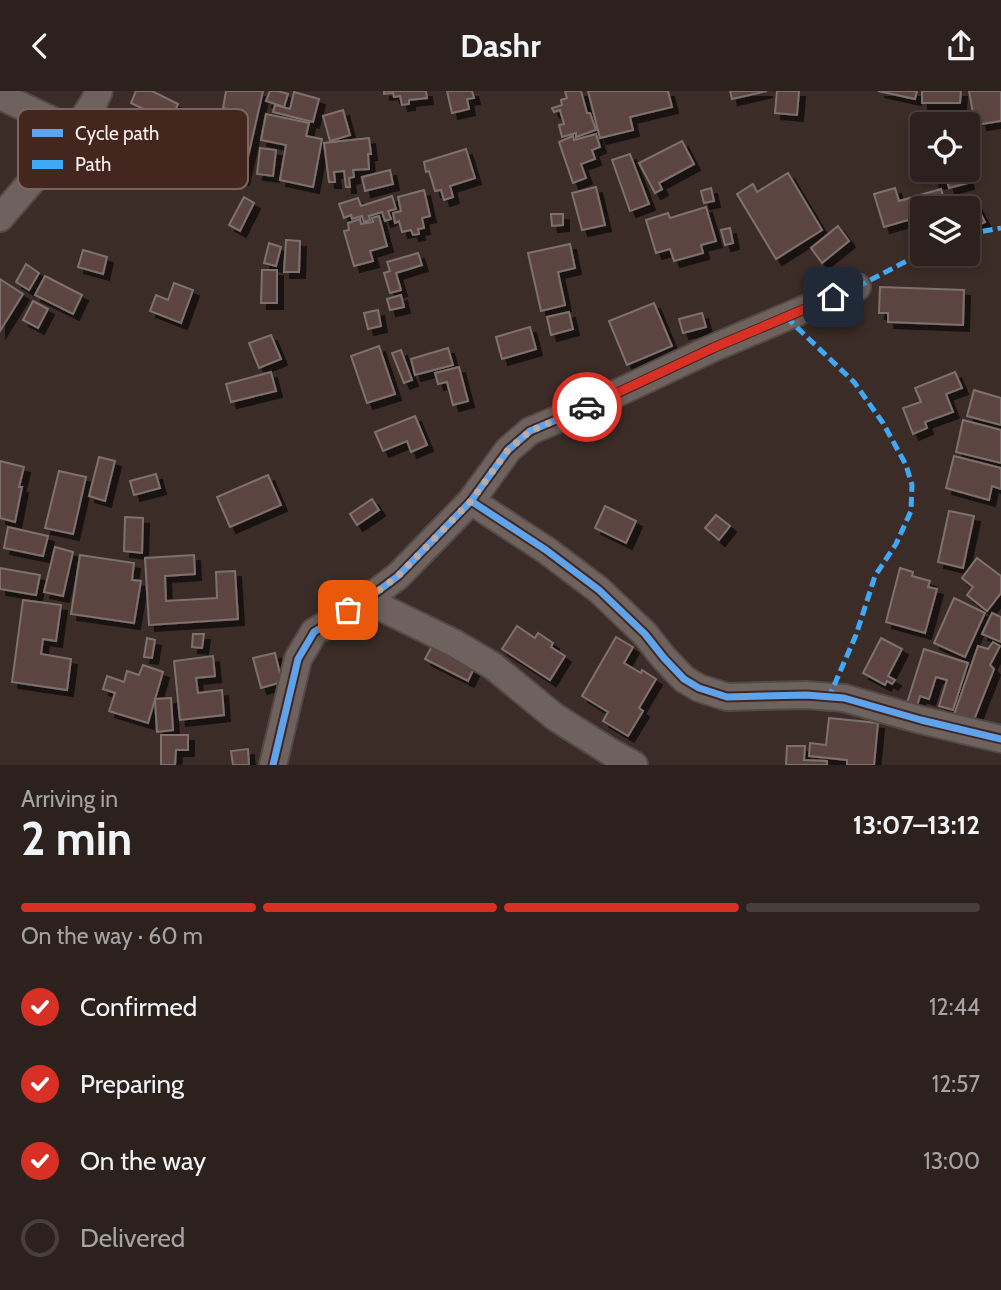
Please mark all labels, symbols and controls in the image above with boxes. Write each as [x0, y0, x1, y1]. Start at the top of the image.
text: Dashr [460, 26, 541, 65]
icon: back [21, 27, 59, 65]
icon: share [942, 27, 980, 65]
legend [18, 109, 248, 189]
map controls [910, 112, 980, 266]
button: locate [910, 112, 980, 182]
text: Cycle path [75, 122, 159, 145]
text: Path [75, 153, 111, 176]
button: layers [910, 196, 980, 266]
pin [803, 267, 863, 327]
icon: home [814, 278, 852, 316]
courier [552, 372, 622, 442]
icon: car [568, 388, 606, 426]
pin [318, 580, 378, 640]
icon: bag [329, 591, 367, 629]
text: Arriving in [21, 785, 118, 813]
text: 13:07–13:12 [853, 809, 980, 841]
text: 2 min [21, 811, 132, 867]
text: On the way · 60 m [21, 922, 203, 950]
icon: check [21, 988, 59, 1026]
text: Confirmed [80, 991, 197, 1023]
text: 12:44 [929, 993, 980, 1021]
icon: check [21, 1065, 59, 1103]
text: Preparing [80, 1068, 184, 1100]
text: 12:57 [932, 1070, 980, 1098]
icon: check [21, 1142, 59, 1180]
text: On the way [80, 1145, 206, 1177]
text: 13:00 [923, 1147, 980, 1175]
text: Delivered [80, 1222, 185, 1254]

